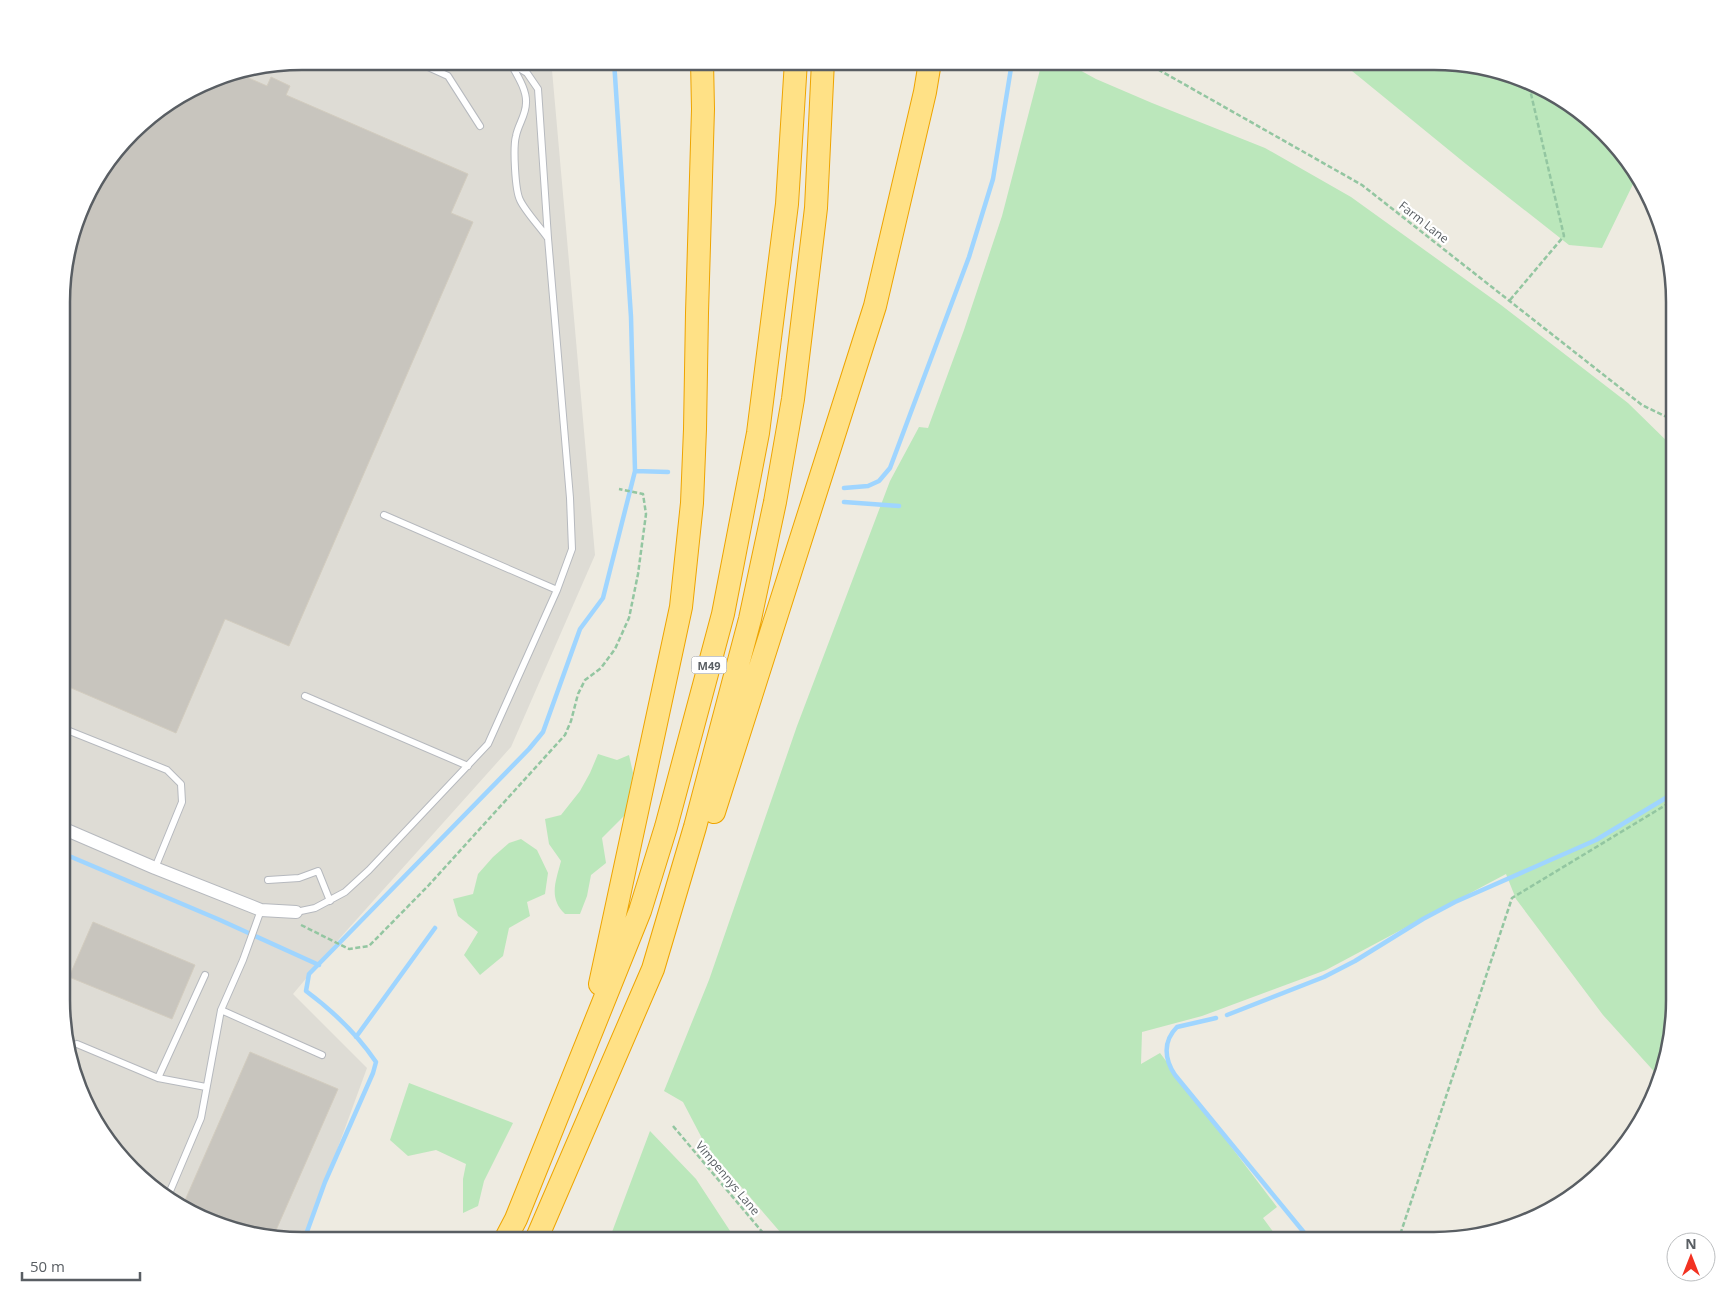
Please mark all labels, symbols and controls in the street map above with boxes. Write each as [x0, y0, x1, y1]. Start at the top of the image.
street label: Farm Lane [1396, 197, 1453, 247]
road number: M49 [692, 656, 726, 674]
street label: Vimpennys Lane [692, 1137, 764, 1219]
north arrow [1666, 1232, 1716, 1282]
text: N [1685, 1234, 1697, 1253]
scale bar [22, 1250, 140, 1282]
text: 50 m [30, 1256, 65, 1276]

